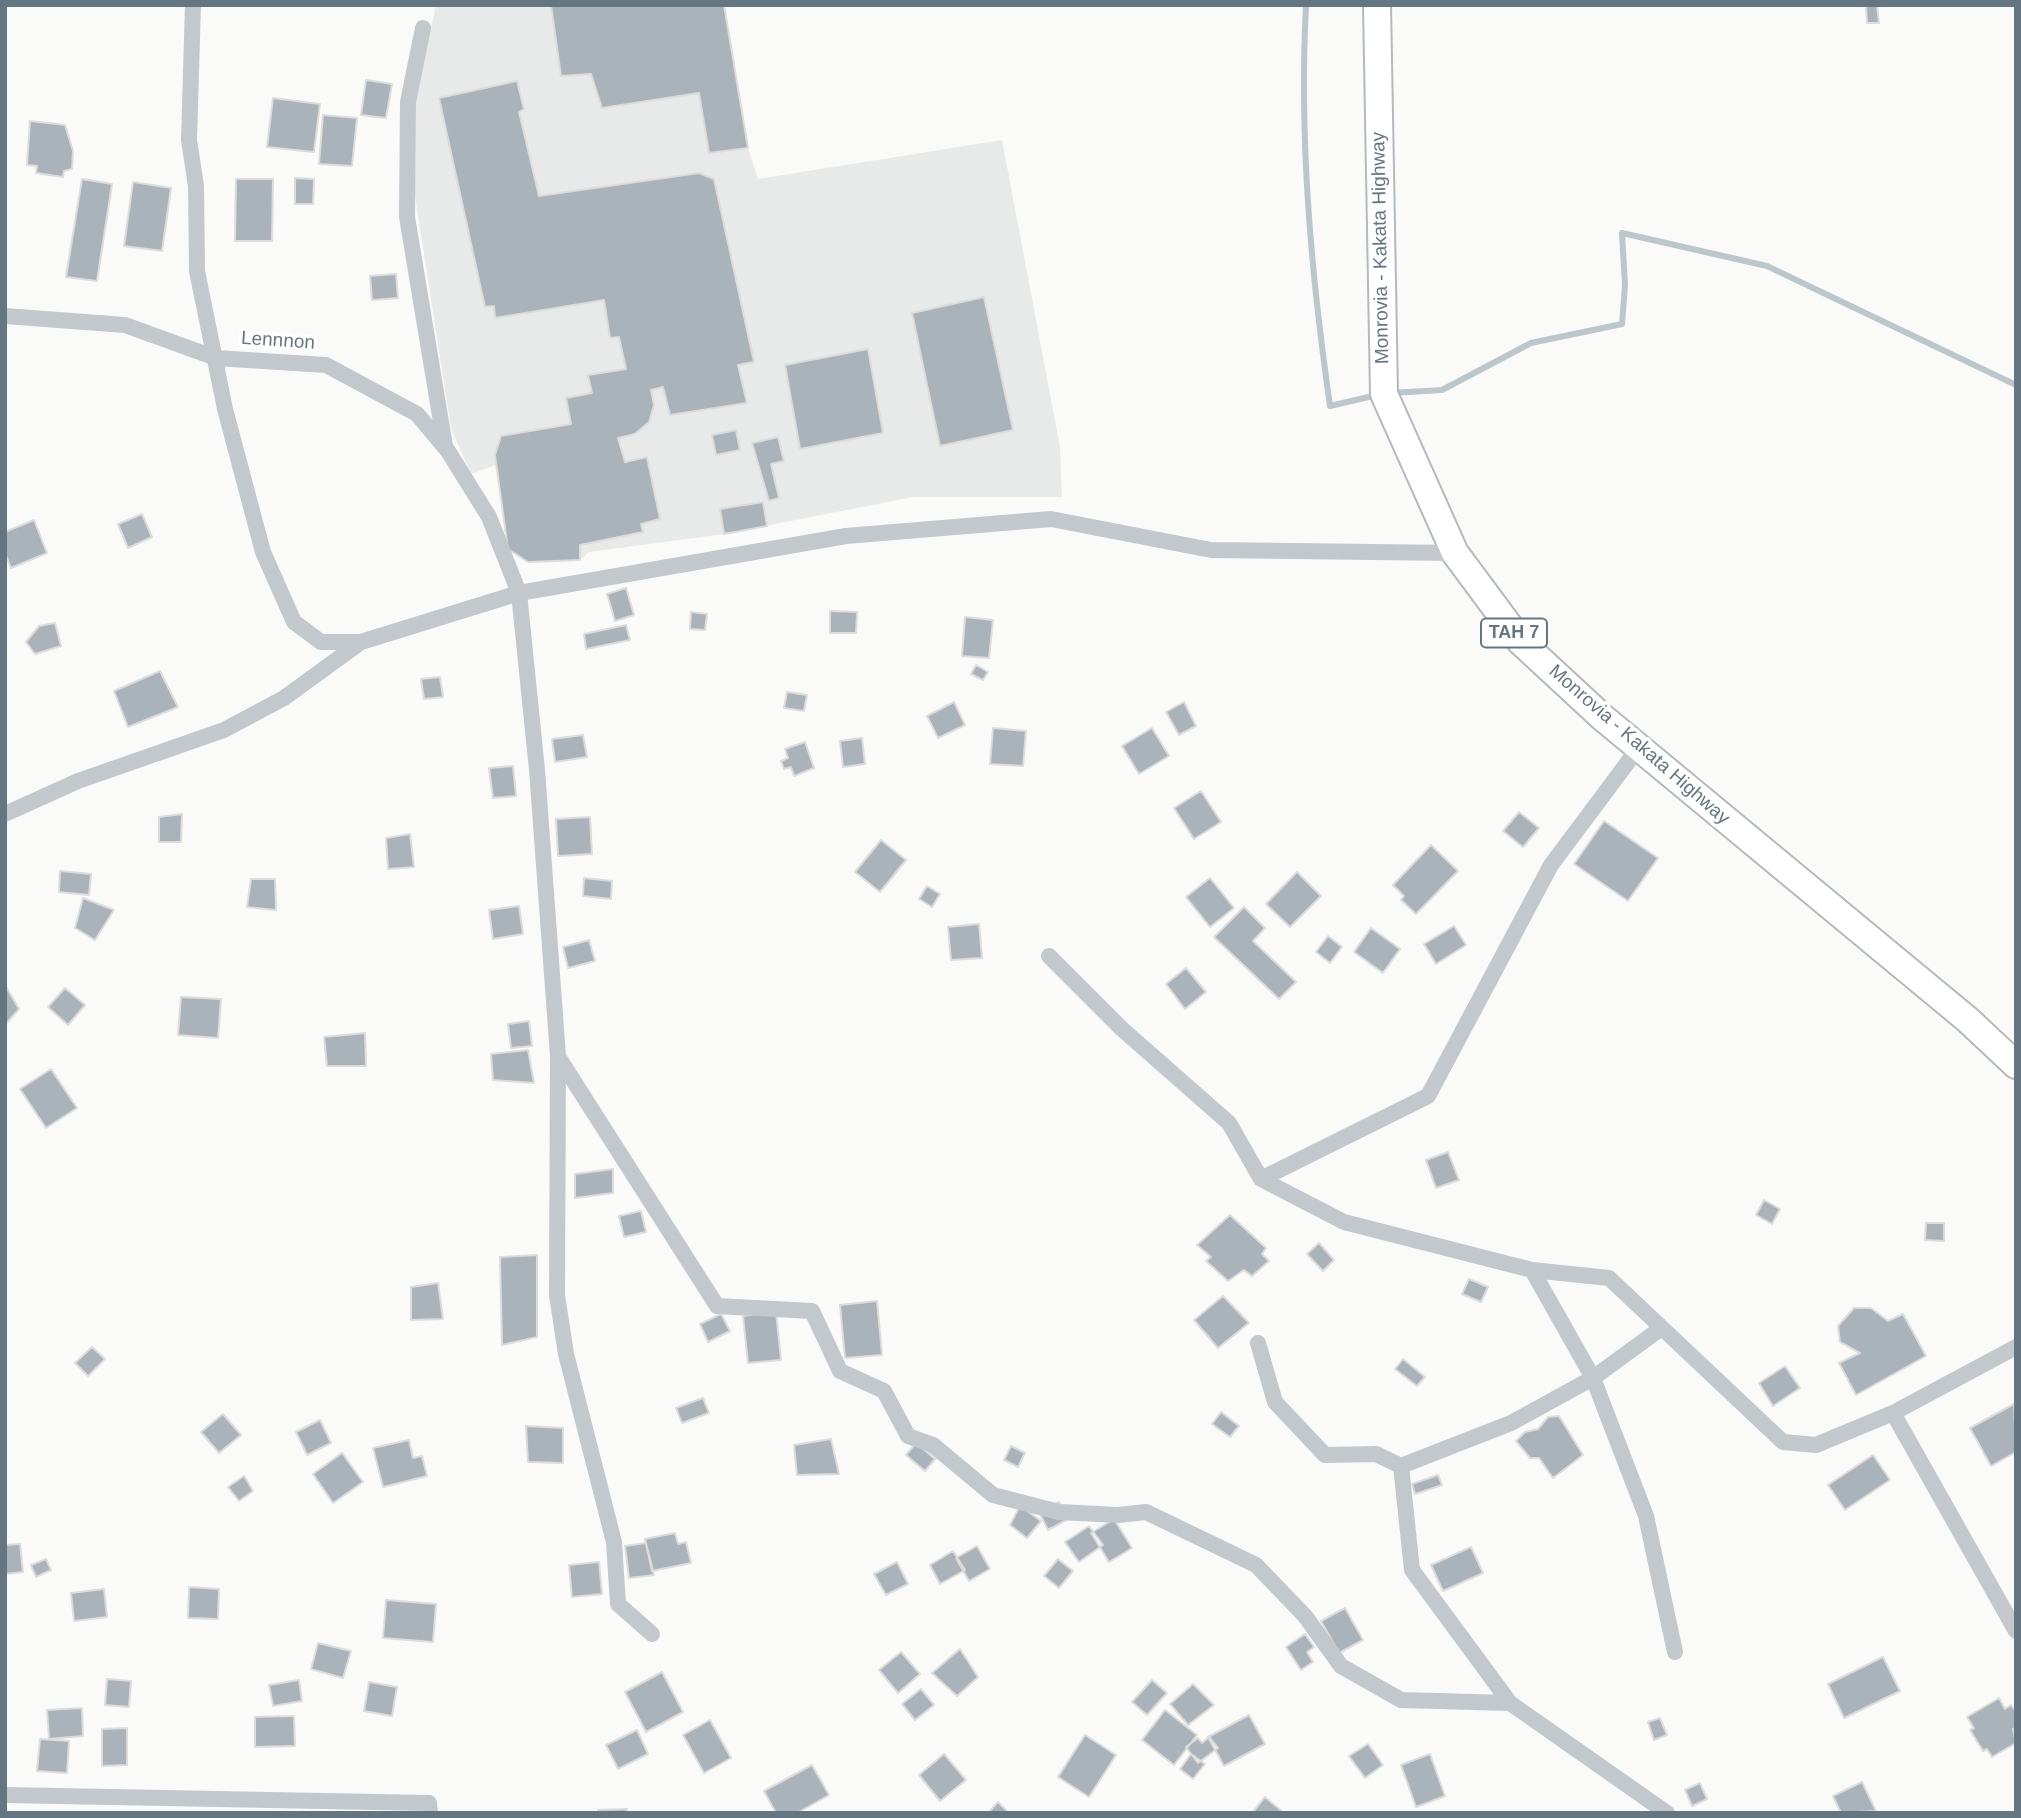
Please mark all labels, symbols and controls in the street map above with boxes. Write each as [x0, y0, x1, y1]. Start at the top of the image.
street label: Monrovia - Kakata Highway [1368, 132, 1394, 364]
street label: Lennnon [240, 327, 316, 355]
road number: TAH 7 [1481, 618, 1547, 648]
street label: Monrovia - Kakata Highway [1544, 660, 1734, 830]

